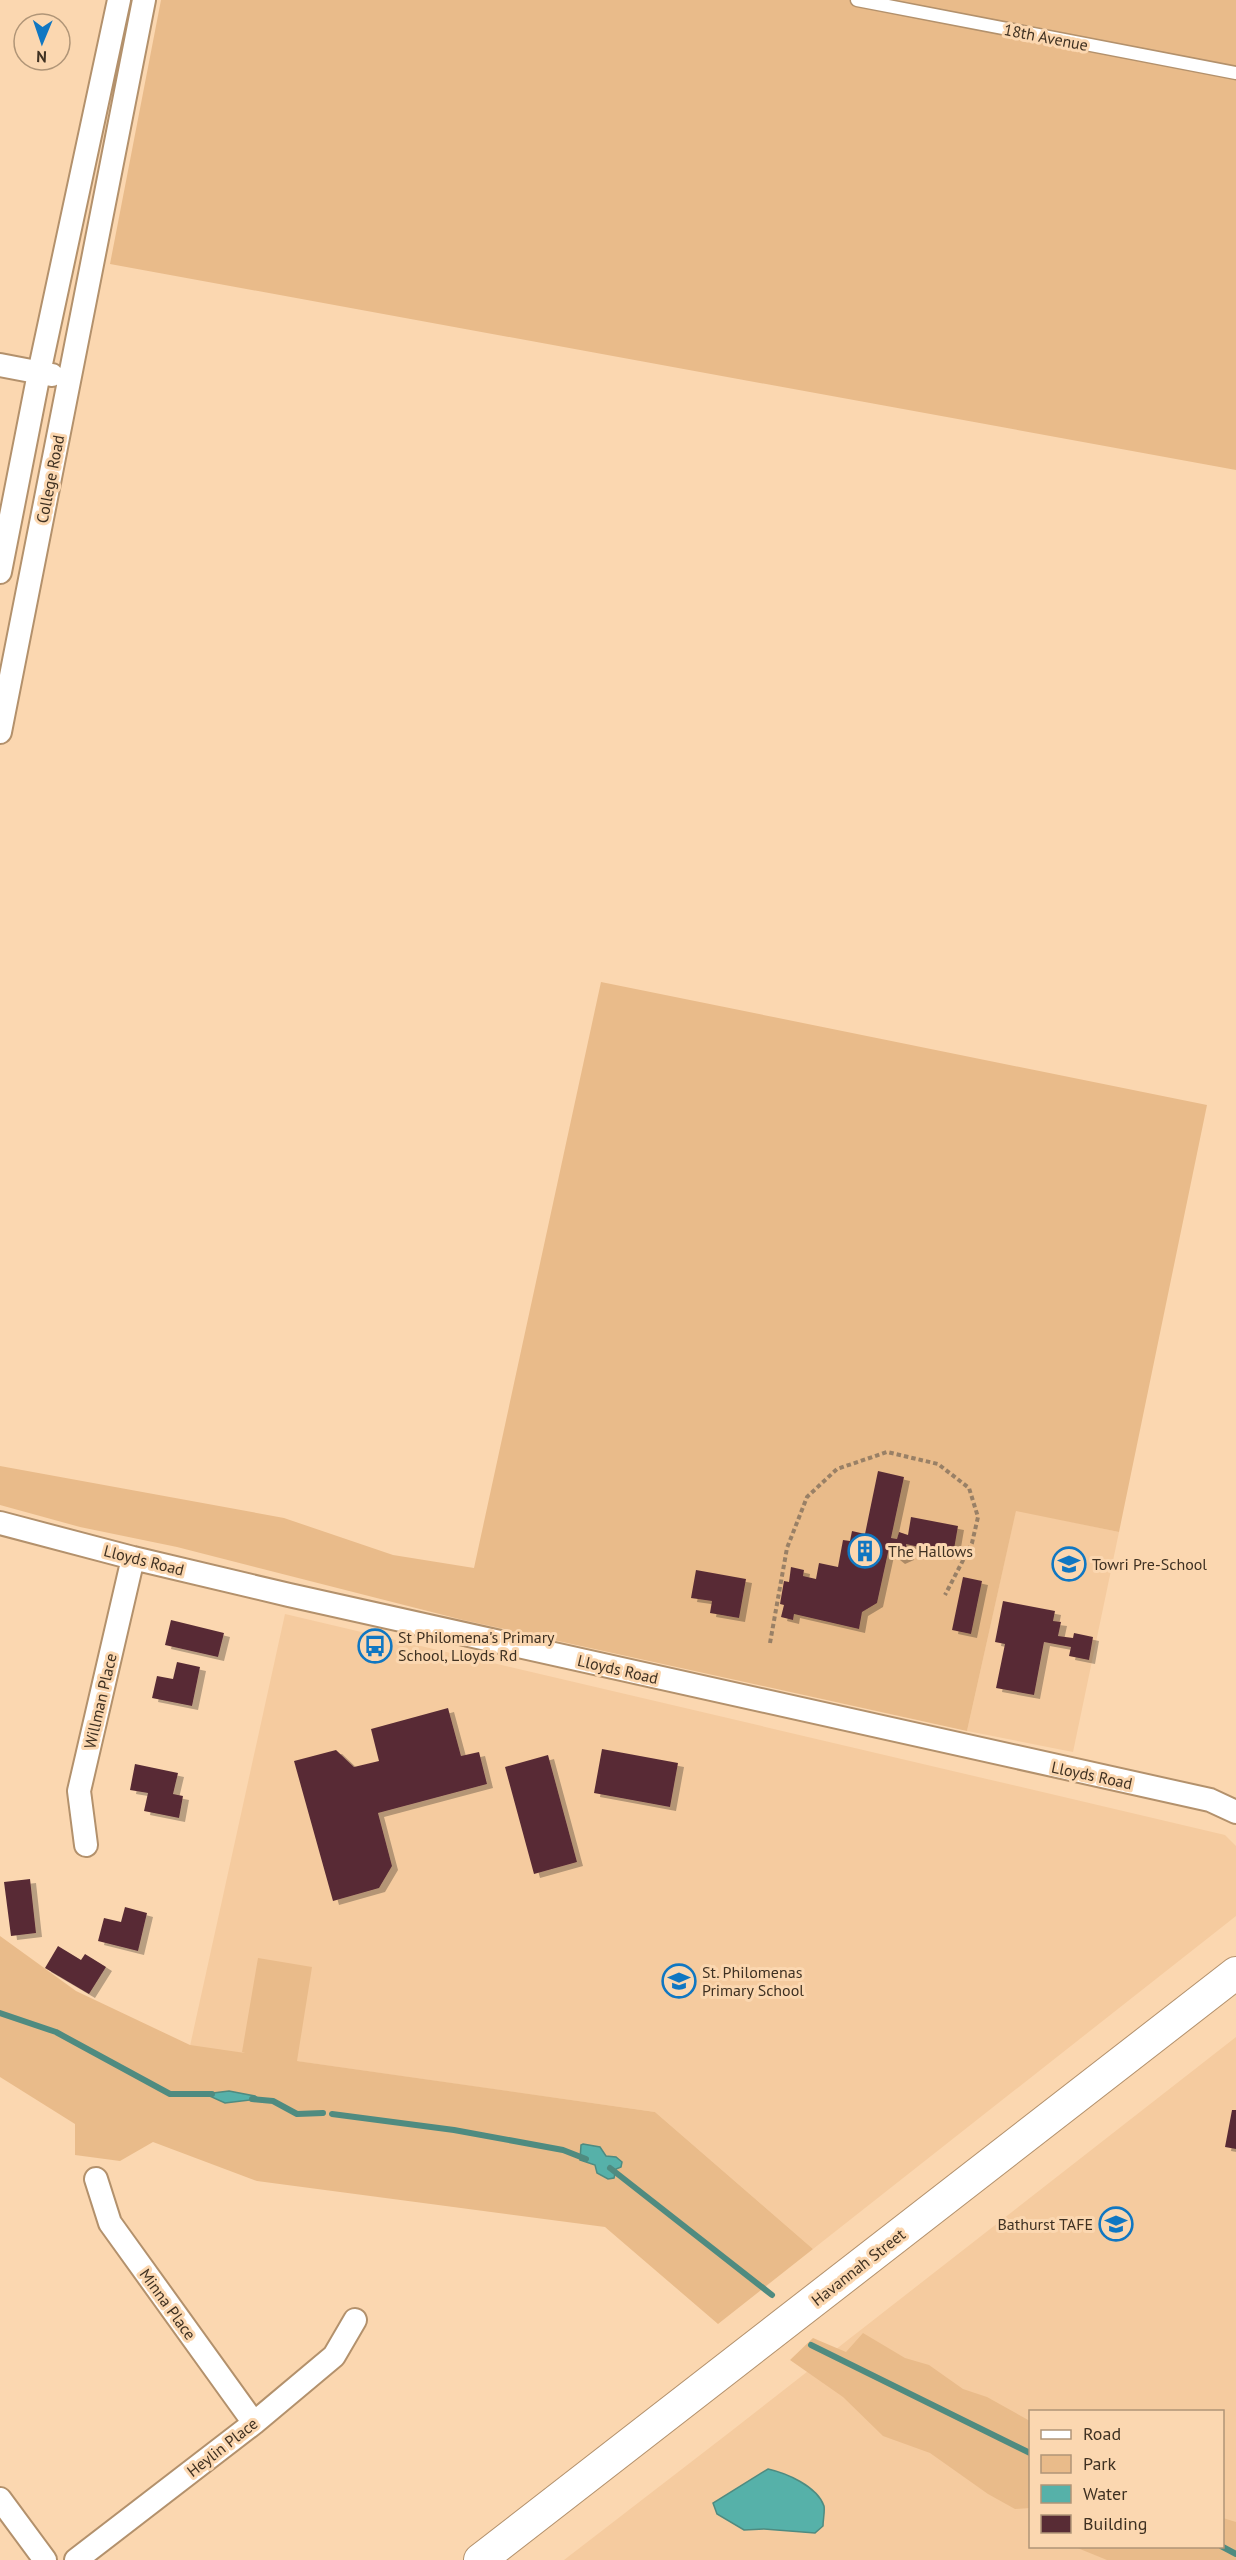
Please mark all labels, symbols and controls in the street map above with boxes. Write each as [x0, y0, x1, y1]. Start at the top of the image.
north arrow [12, 12, 72, 72]
street label: 18th Avenue [1002, 19, 1090, 55]
text: N [36, 47, 47, 67]
street label: College Road [32, 433, 68, 525]
building icon: The Hallows [847, 1533, 883, 1569]
street label: Lloyds Road [102, 1540, 186, 1580]
place label: The Hallows [888, 1541, 973, 1561]
school or university icon: Towri Pre-School [1051, 1546, 1087, 1582]
place label: Towri Pre-School [1092, 1554, 1207, 1574]
place label: St Philomena's Primary School, Lloyds Rd [398, 1627, 555, 1665]
bus stop icon: St Philomena's Primary School, Lloyds Rd [357, 1628, 393, 1664]
street label: Lloyds Road [576, 1650, 660, 1688]
street label: Willman Place [79, 1651, 121, 1751]
street label: Lloyds Road [1050, 1757, 1134, 1793]
place label: St. Philomenas Primary School [702, 1962, 804, 2000]
school or university icon: St. Philomenas Primary School [661, 1963, 697, 1999]
school or university icon: Bathurst TAFE [1098, 2206, 1134, 2242]
place label: Bathurst TAFE [998, 2214, 1093, 2234]
street label: Havannah Street [807, 2224, 909, 2310]
street label: Minna Place [135, 2264, 201, 2344]
legend [1029, 2410, 1224, 2548]
street label: Heylin Place [183, 2413, 261, 2481]
text: Road [1083, 2422, 1121, 2445]
text: Park [1083, 2452, 1116, 2475]
text: Water [1083, 2482, 1127, 2505]
text: Building [1083, 2512, 1147, 2535]

